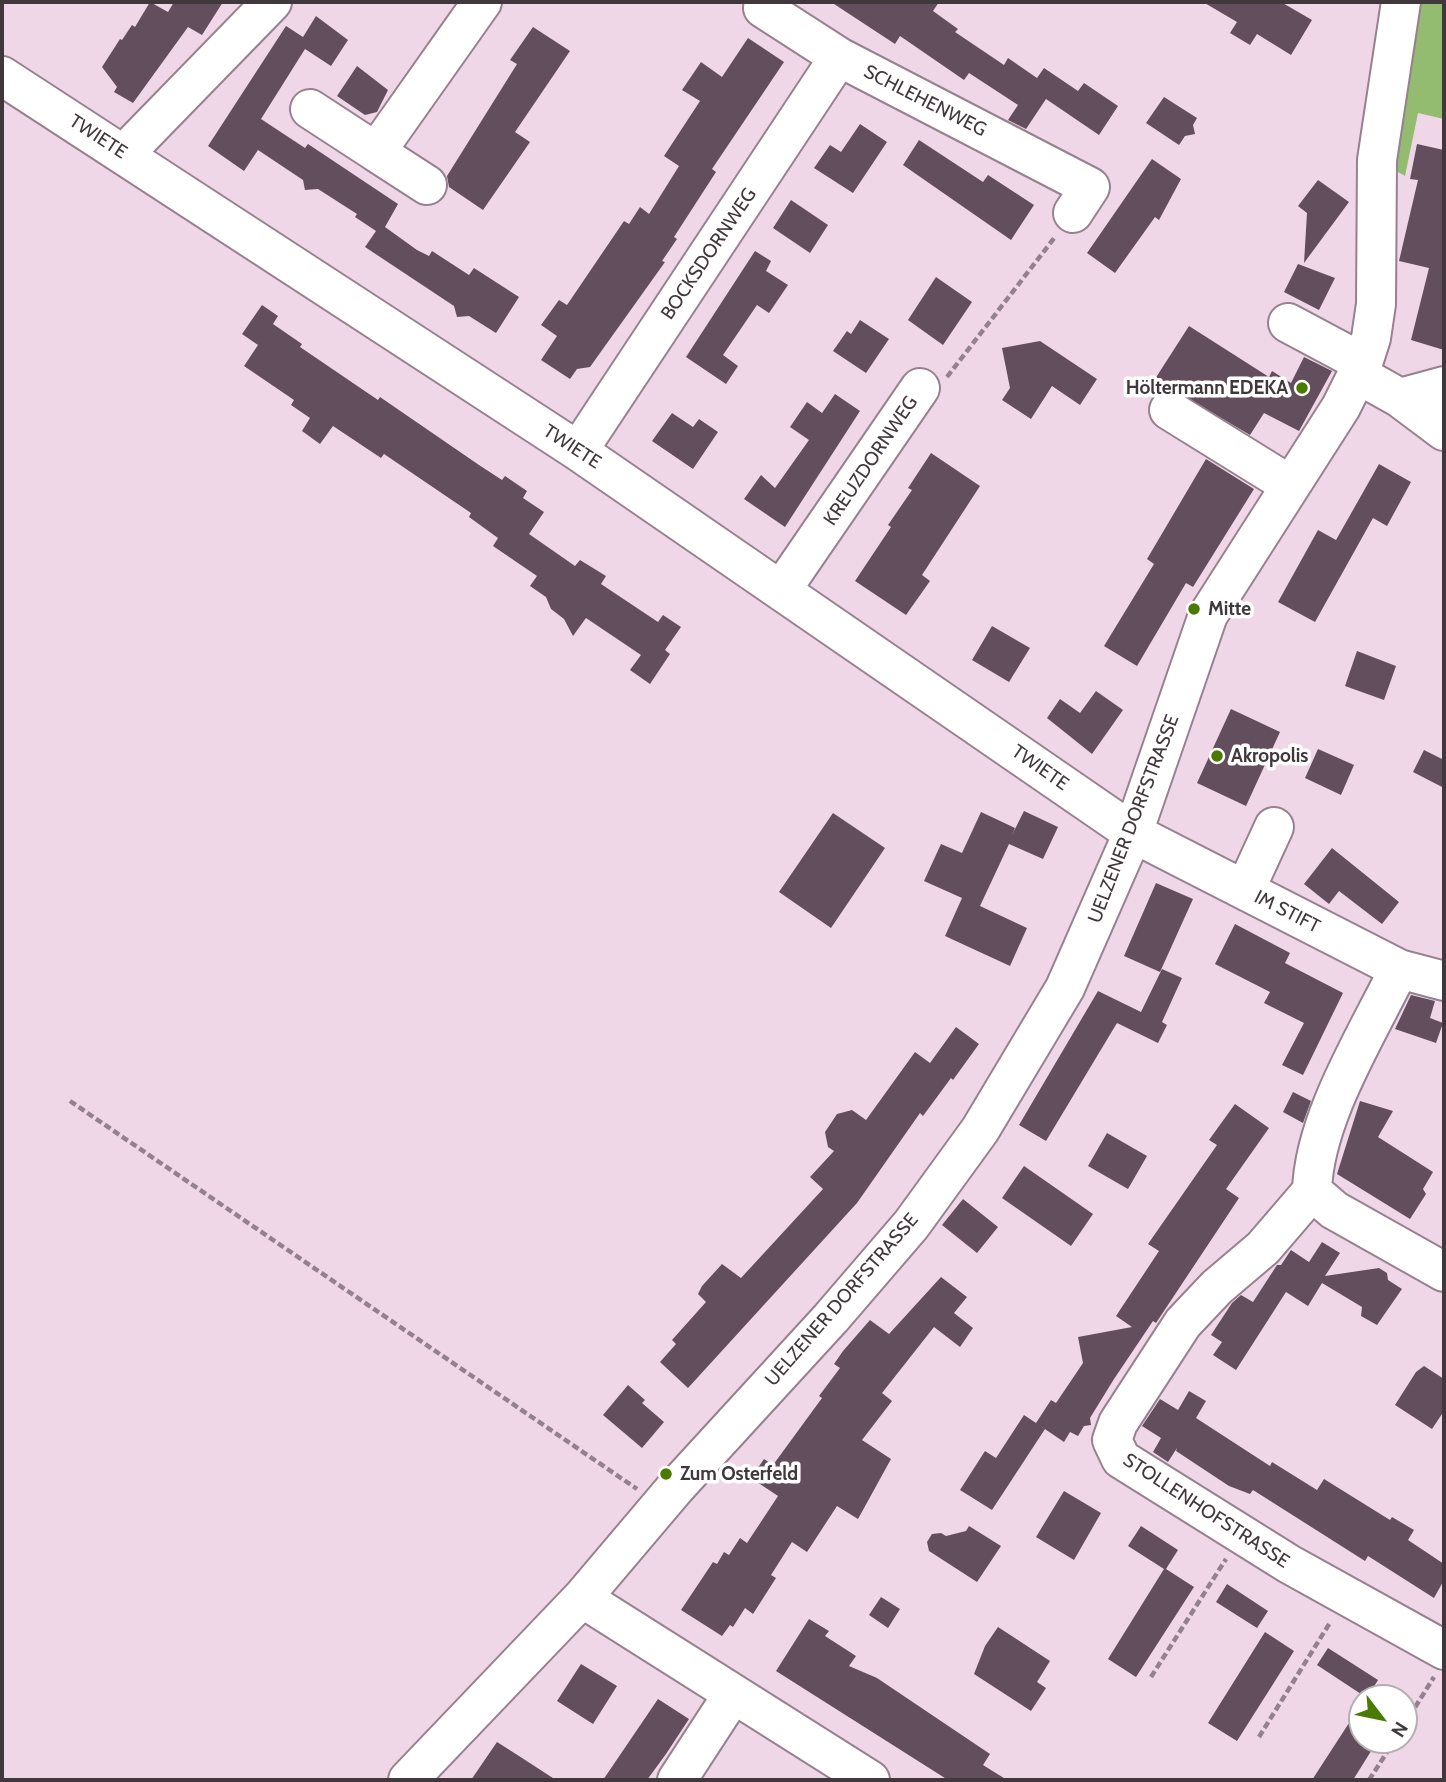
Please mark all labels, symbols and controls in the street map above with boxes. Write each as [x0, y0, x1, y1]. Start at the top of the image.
street label: SCHLEHENWEG [860, 60, 990, 142]
street label: TWIETE [65, 110, 131, 164]
street label: BOCKSDORNWEG [657, 184, 761, 324]
place label: Höltermann EDEKA [1126, 377, 1288, 399]
marker: Höltermann EDEKA [1294, 380, 1310, 396]
street label: KREUZDORNWEG [819, 392, 923, 530]
street label: TWIETE [539, 420, 605, 474]
place label: Mitte [1208, 598, 1251, 620]
marker: Mitte [1186, 601, 1202, 617]
street label: UELZENER DORFSTRASSE [1084, 712, 1184, 926]
street label: TWIETE [1007, 740, 1073, 796]
place label: Akropolis [1231, 745, 1308, 767]
marker: Akropolis [1209, 748, 1225, 764]
street label: IM STIFT [1250, 886, 1324, 938]
street label: UELZENER DORFSTRASSE [761, 1209, 923, 1391]
street label: STOLLENHOFSTRASSE [1119, 1449, 1293, 1573]
place label: Zum Osterfeld [680, 1463, 798, 1485]
marker: Zum Osterfeld [658, 1466, 674, 1482]
north arrow [1348, 1684, 1418, 1754]
text: N [1386, 1718, 1413, 1741]

